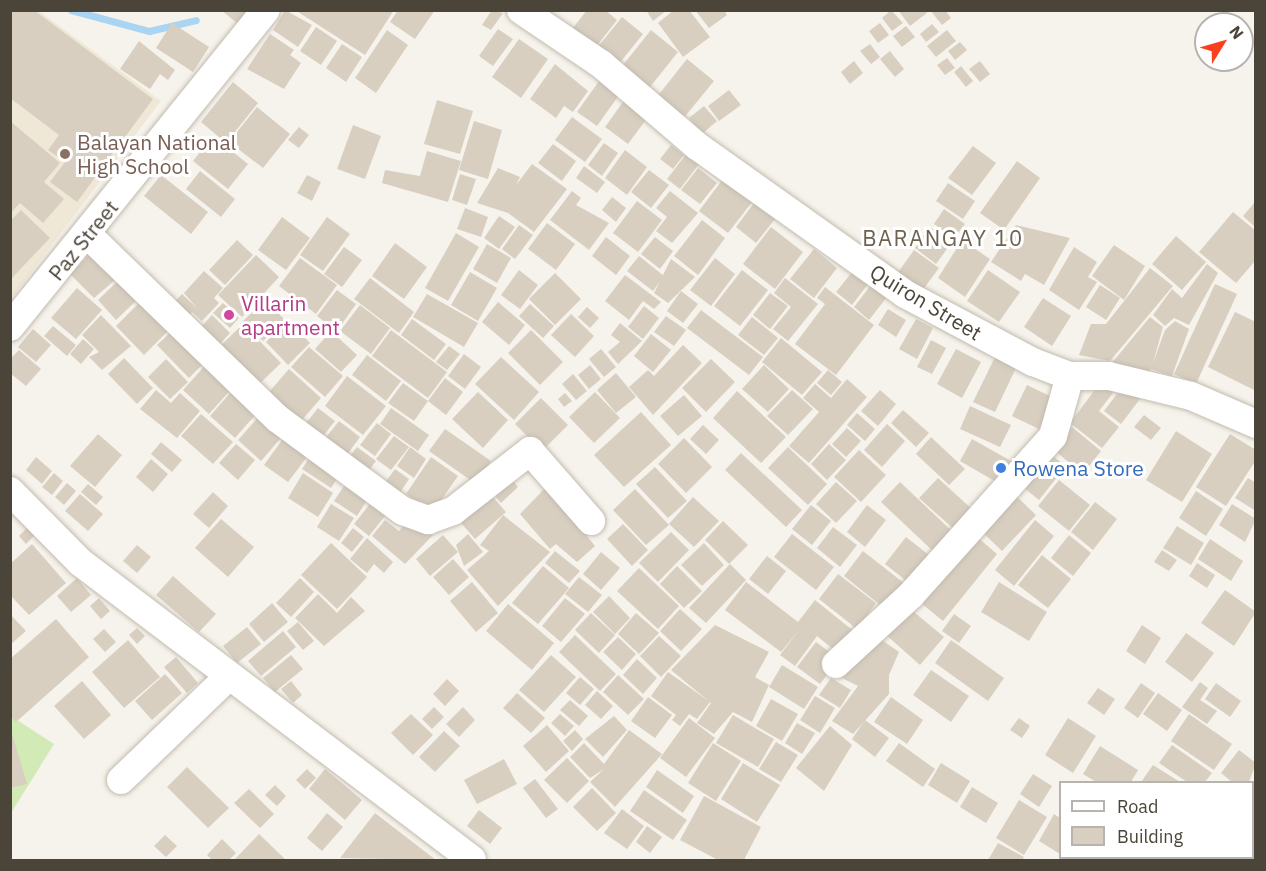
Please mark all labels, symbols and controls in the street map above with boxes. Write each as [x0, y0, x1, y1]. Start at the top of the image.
north arrow [1194, 12, 1254, 72]
text: N [1225, 22, 1248, 43]
place label: Balayan National High School [77, 129, 236, 179]
marker: Balayan National High School [58, 147, 72, 161]
street label: Paz Street [43, 195, 123, 285]
district label: BARANGAY 10 [862, 225, 1024, 251]
street label: Quiron Street [866, 259, 986, 345]
place label: Villarin apartment [241, 290, 340, 340]
marker: Villarin apartment [222, 308, 236, 322]
place label: Rowena Store [1013, 455, 1144, 481]
marker: Rowena Store [994, 461, 1008, 475]
legend [1059, 781, 1254, 859]
text: Road [1117, 795, 1158, 818]
text: Building [1117, 825, 1183, 848]

